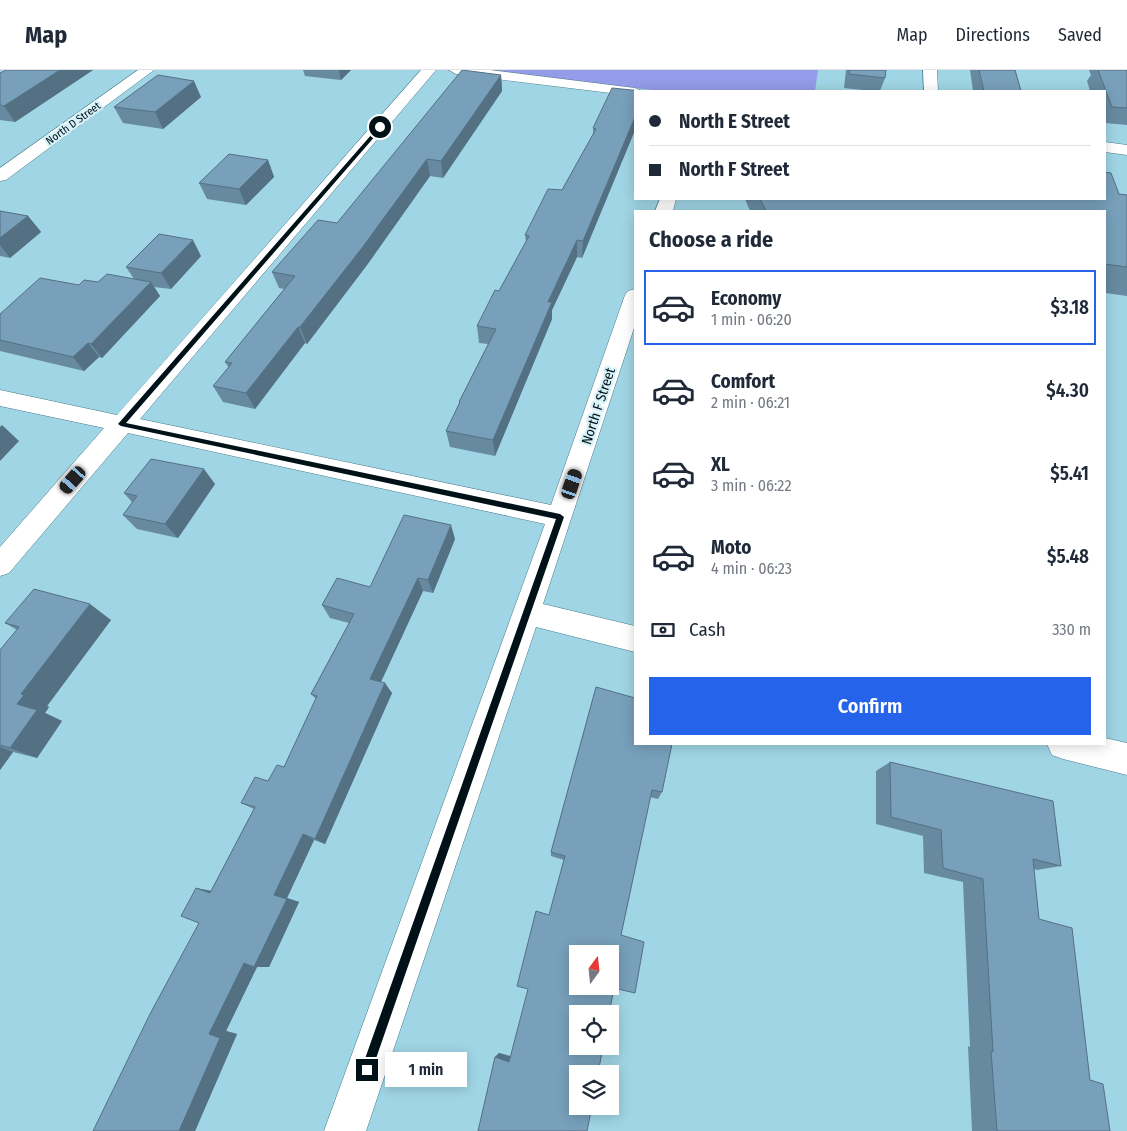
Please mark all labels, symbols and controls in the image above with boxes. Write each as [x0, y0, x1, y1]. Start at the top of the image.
text: Map [25, 21, 67, 49]
text: Map [896, 24, 928, 46]
text: Directions [956, 24, 1030, 46]
text: Saved [1058, 24, 1102, 46]
street label: North D Street [43, 99, 103, 148]
text: North E Street [679, 110, 790, 133]
route start [369, 116, 391, 138]
text: North F Street [679, 158, 789, 181]
text: Choose a ride [649, 226, 773, 253]
icon: car [651, 285, 696, 330]
text: Economy [711, 287, 781, 310]
text: $3.18 [1050, 296, 1089, 319]
text: 1 min · 06:20 [711, 310, 792, 329]
street label: North F Street [578, 365, 619, 447]
icon: car [651, 368, 696, 413]
text: Comfort [711, 370, 775, 393]
text: $4.30 [1046, 379, 1089, 402]
text: 2 min · 06:21 [711, 393, 790, 412]
icon: car [651, 451, 696, 496]
text: XL [711, 453, 730, 476]
text: $5.41 [1050, 462, 1089, 485]
car [57, 464, 88, 496]
car [560, 467, 583, 501]
text: 3 min · 06:22 [711, 476, 791, 495]
icon: car [651, 534, 696, 579]
text: Moto [711, 536, 751, 559]
text: $5.48 [1047, 545, 1089, 568]
text: 4 min · 06:23 [711, 559, 792, 578]
icon: cash [649, 616, 677, 644]
text: Cash [689, 618, 726, 641]
text: 330 m [1052, 620, 1091, 639]
button: Confirm [649, 677, 1091, 735]
north arrow [569, 945, 619, 995]
map controls [569, 945, 619, 1115]
button: locate [569, 1005, 619, 1055]
callout: 1 min [384, 1052, 467, 1088]
route end [356, 1059, 378, 1081]
text: 1 min [409, 1060, 443, 1079]
button: layers [569, 1065, 619, 1115]

